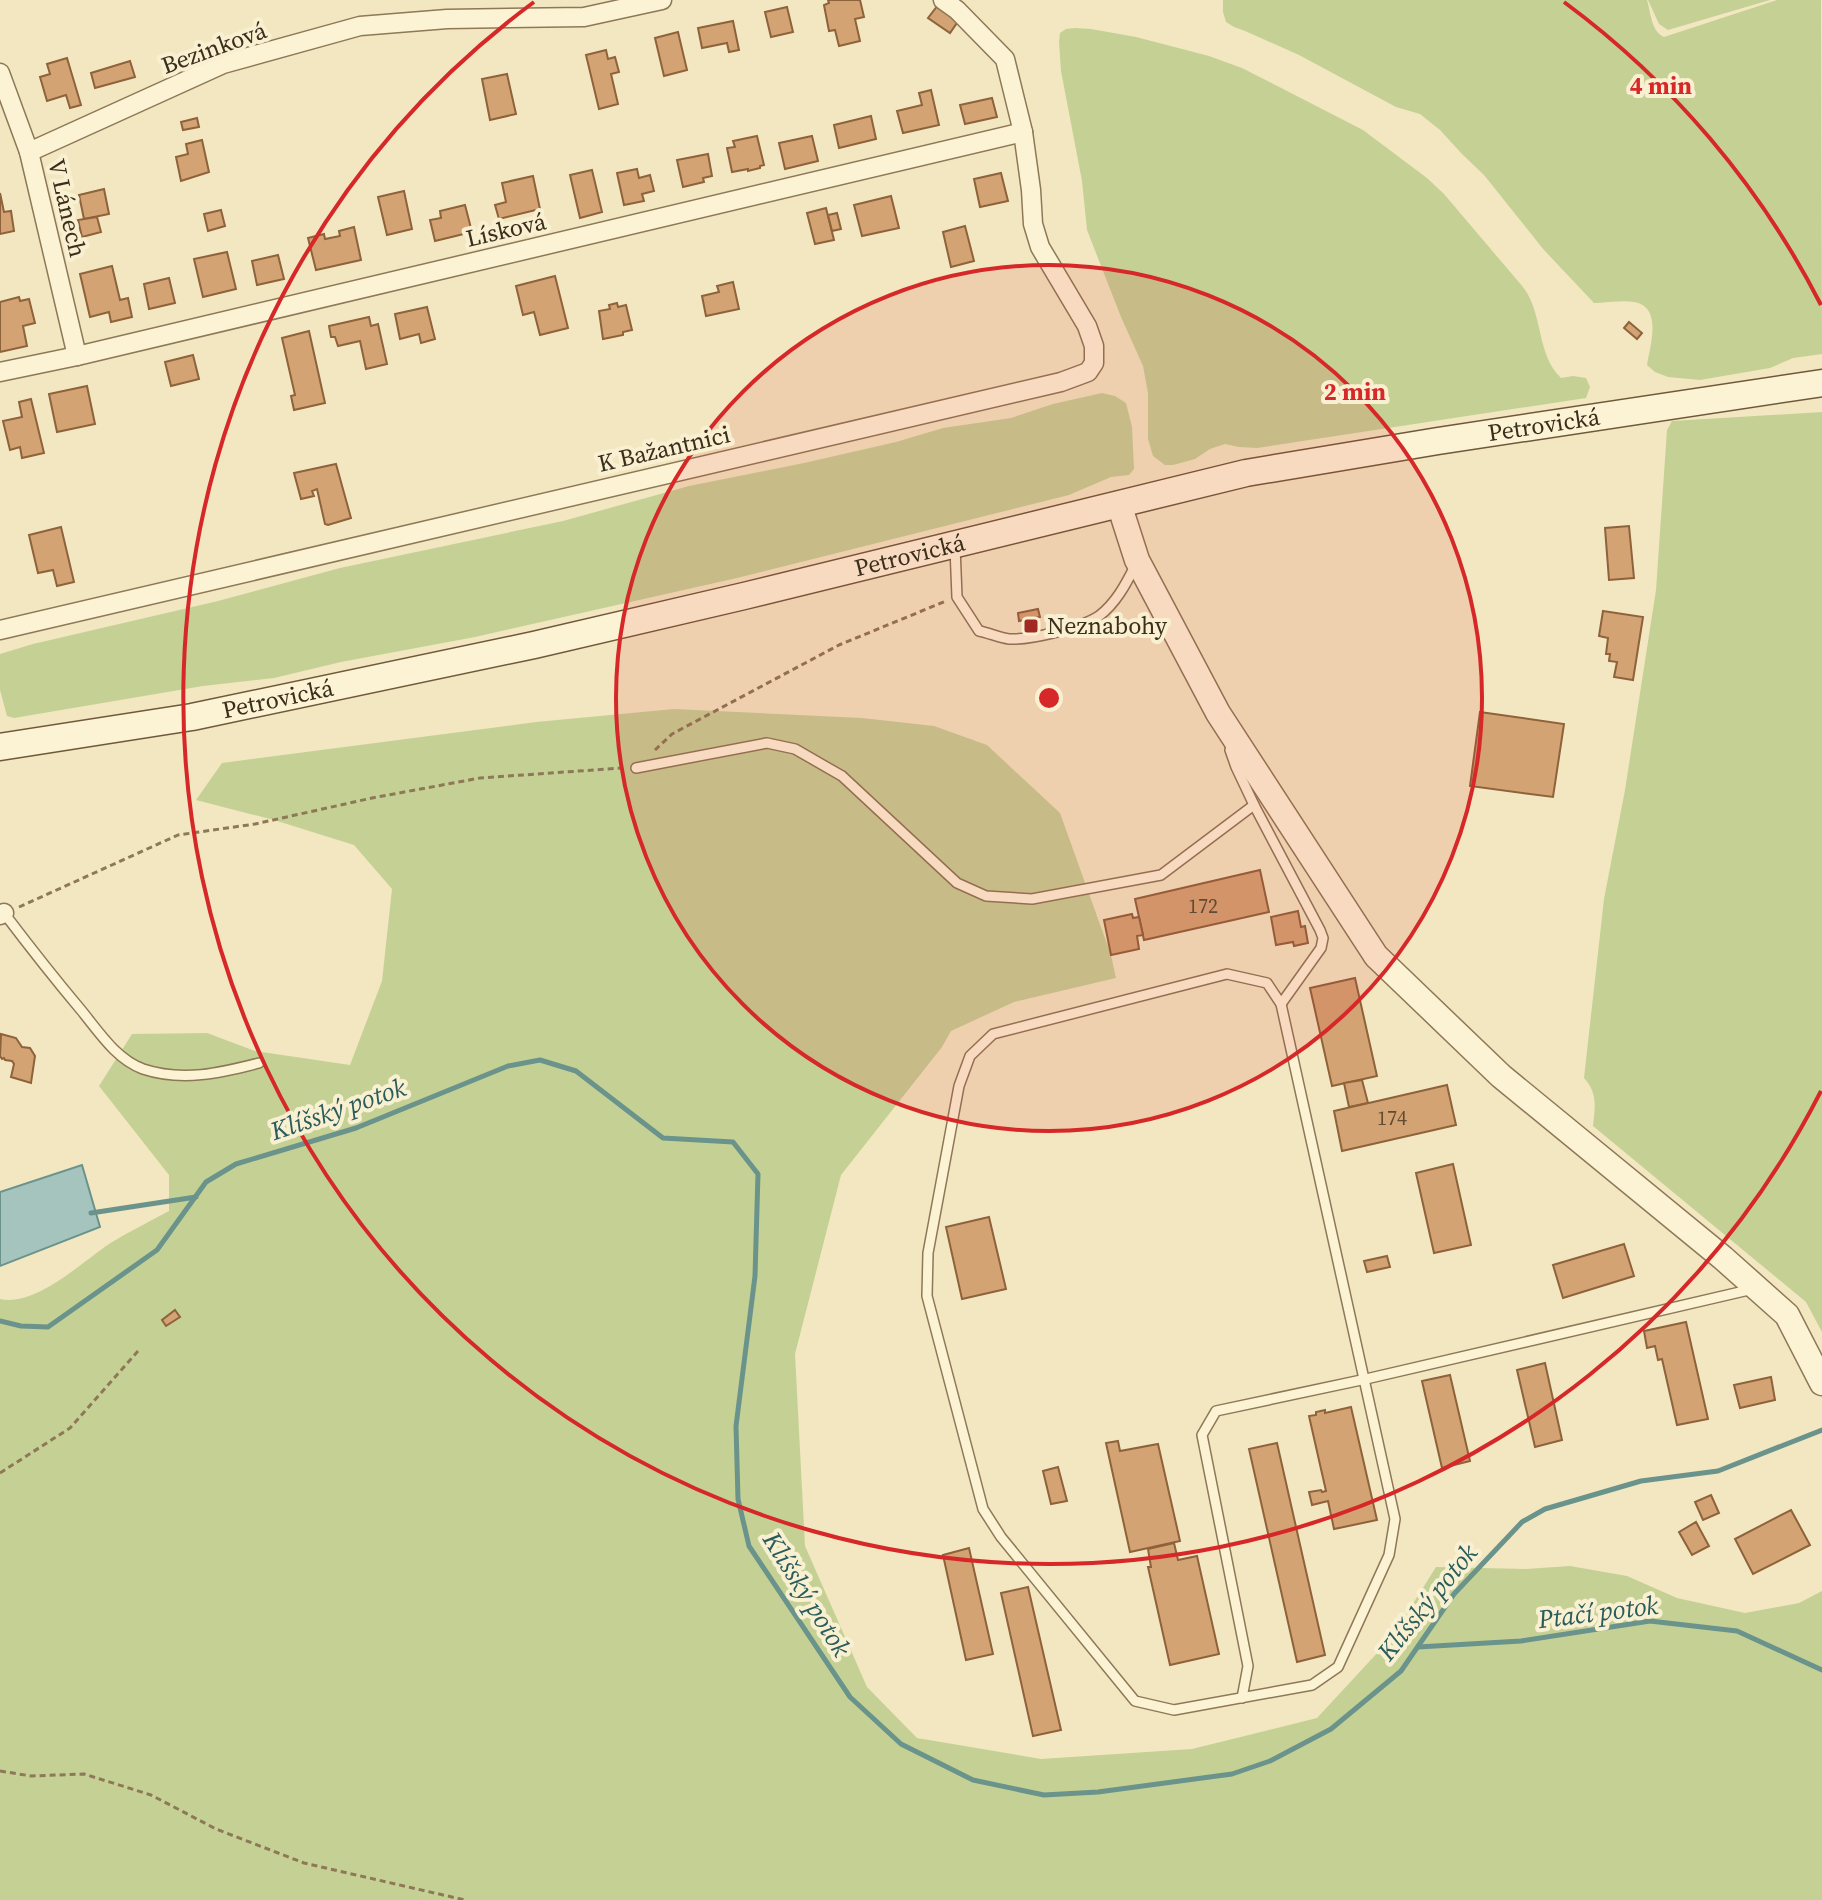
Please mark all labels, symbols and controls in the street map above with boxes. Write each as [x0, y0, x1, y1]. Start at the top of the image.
street label: Bezinková [157, 13, 272, 82]
text: 4 min [1630, 69, 1692, 102]
street label: V Lánech [40, 156, 95, 260]
street label: Lísková [463, 204, 550, 255]
text: 2 min [1324, 375, 1386, 408]
street label: Petrovická [1485, 400, 1603, 449]
street label: K Bažantnici [595, 417, 733, 480]
street label: Petrovická [851, 525, 969, 584]
place label: Neznabohy [1047, 609, 1168, 642]
marker: Neznabohy [1022, 617, 1040, 635]
street label: Petrovická [219, 671, 337, 726]
centre of rings [1035, 684, 1063, 712]
house number: 172 [1188, 892, 1218, 920]
water label: Klíšský potok [265, 1069, 411, 1149]
house number: 174 [1377, 1104, 1407, 1132]
water label: Klíšský potok [754, 1524, 860, 1664]
water label: Klíšský potok [1368, 1535, 1486, 1669]
water label: Ptačí potok [1535, 1587, 1661, 1637]

